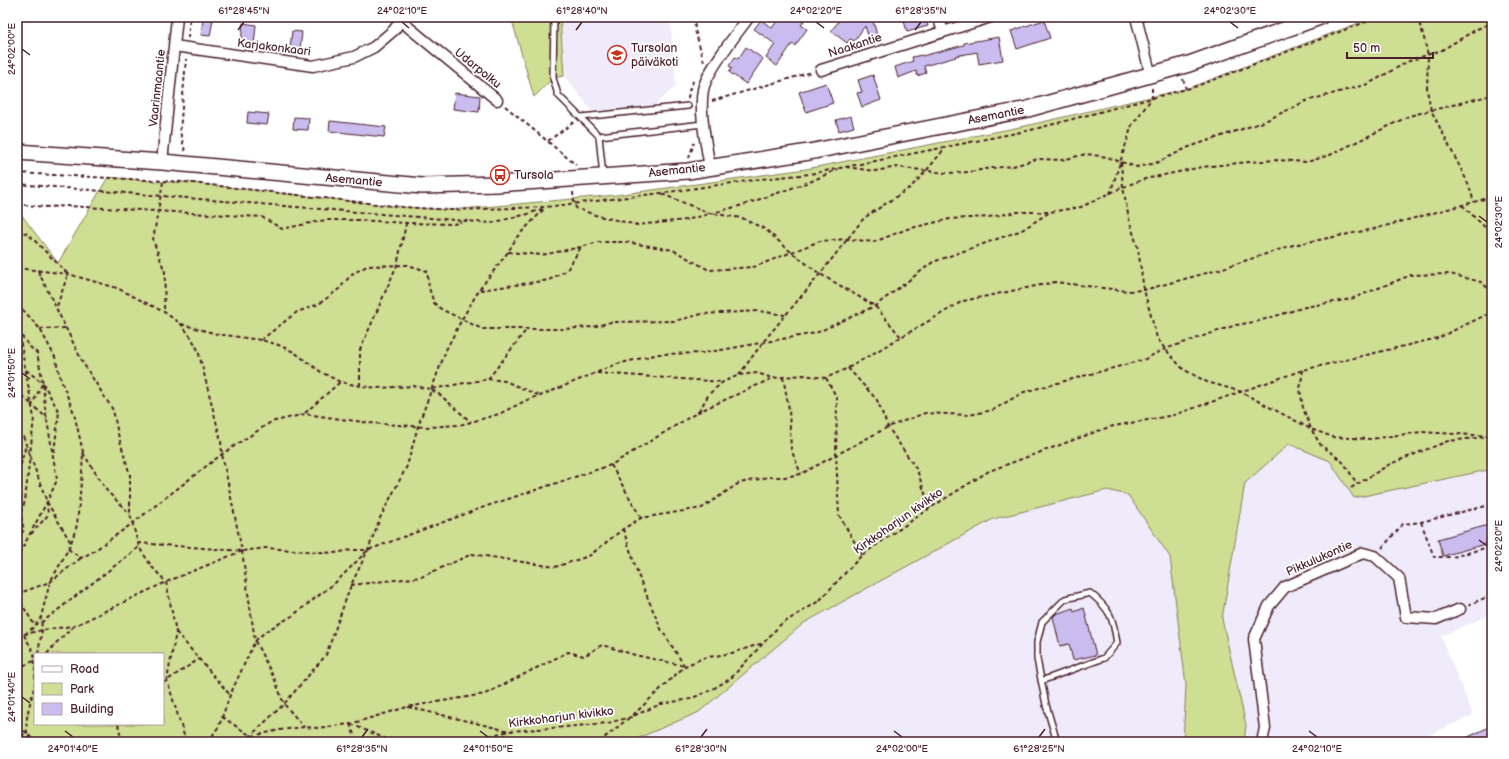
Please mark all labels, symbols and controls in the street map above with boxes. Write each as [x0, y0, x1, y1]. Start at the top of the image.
text: 61°28'45"N [218, 5, 270, 17]
text: 24°02'10"E [377, 5, 427, 17]
text: 61°28'40"N [556, 5, 608, 17]
text: 24°02'20"E [790, 5, 842, 17]
text: 61°28'35"N [895, 5, 947, 17]
text: 24°02'30"E [1204, 5, 1257, 17]
text: 24°02'00"E [6, 23, 18, 75]
street label: Naakantie [826, 30, 884, 61]
scale bar [1347, 34, 1433, 60]
street label: Karjakonkaari [236, 36, 312, 59]
place label: Tursolan päiväkoti [631, 41, 679, 70]
text: 50 m [1353, 41, 1380, 56]
school or university icon: Tursolan päiväkoti [606, 44, 628, 66]
street label: Udarpolku [451, 45, 504, 92]
street label: Vaarinmaantie [146, 49, 169, 128]
street label: Asemantie [967, 103, 1026, 128]
street label: Asemantie [648, 160, 706, 181]
bus stop icon: Tursola [489, 164, 511, 186]
place label: Tursola [514, 168, 554, 183]
street label: Asemantie [325, 171, 383, 190]
text: 24°02'30"E [1493, 195, 1505, 248]
text: 24°01'50"E [6, 348, 18, 398]
street label: Kirkkoharjun kivikko [851, 485, 946, 558]
text: 24°02'20"E [1493, 520, 1505, 572]
street label: Pikkulukontie [1284, 537, 1355, 580]
legend [34, 653, 164, 725]
text: Road [70, 662, 99, 677]
text: 24°01'40"E [6, 671, 18, 722]
text: Park [70, 682, 94, 697]
text: Building [70, 702, 114, 717]
street label: Kirkkoharjun kivikko [508, 704, 615, 731]
text: 24°01'40"E [48, 743, 99, 755]
text: 61°28'35"N [336, 743, 388, 755]
text: 24°01'50"E [463, 743, 513, 755]
text: 61°28'30"N [675, 743, 727, 755]
text: 24°02'00"E [876, 743, 928, 755]
text: 61°28'25"N [1013, 743, 1065, 755]
text: 24°02'10"E [1292, 743, 1342, 755]

